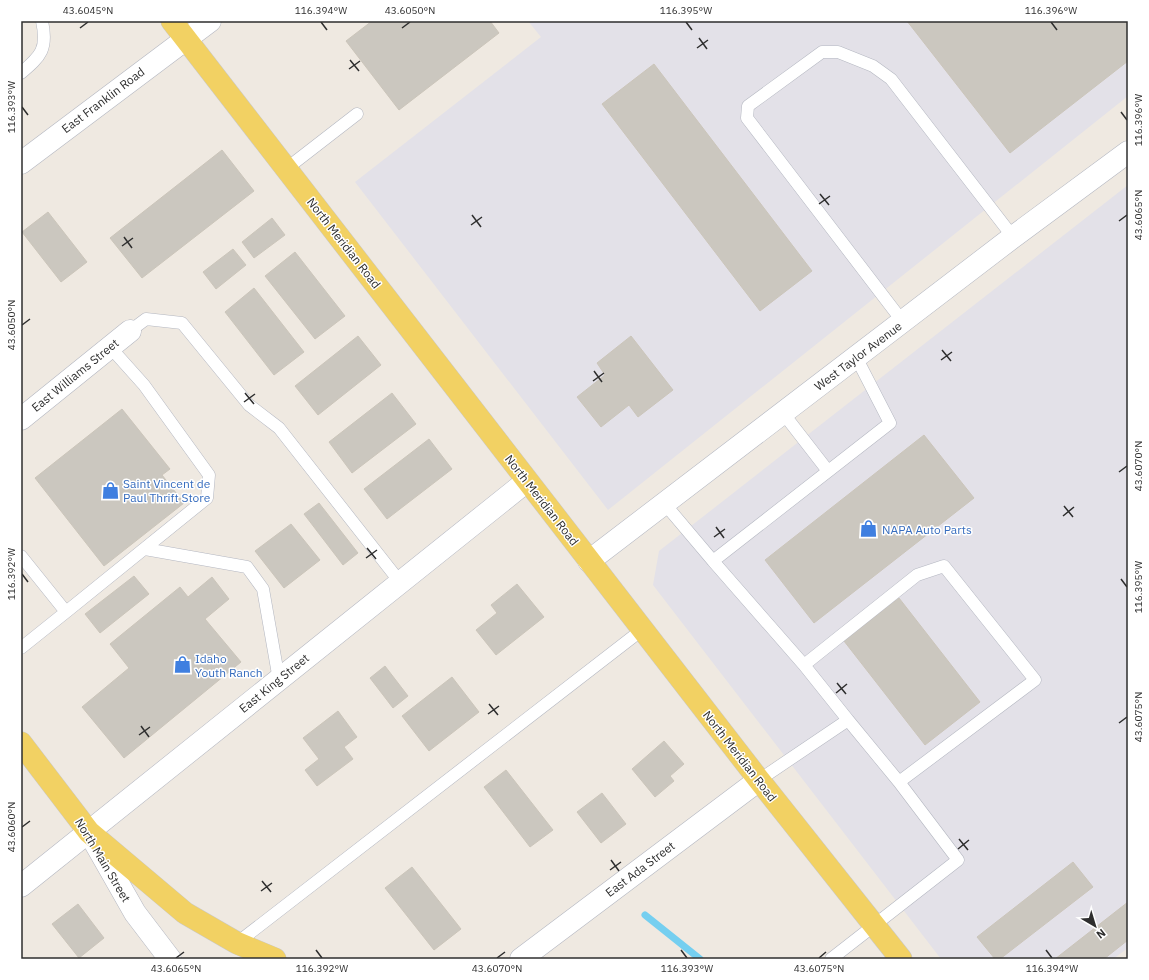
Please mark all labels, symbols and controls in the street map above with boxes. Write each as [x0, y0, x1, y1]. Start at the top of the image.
text: 43.6045°N [63, 4, 113, 17]
text: 116.394°W [295, 4, 347, 17]
text: 43.6050°N [385, 4, 435, 17]
text: 116.395°W [660, 4, 712, 17]
text: 116.396°W [1025, 4, 1077, 17]
street label: East Franklin Road [59, 64, 147, 136]
text: 116.393°W [5, 81, 18, 133]
text: 116.396°W [1132, 94, 1145, 146]
text: 43.6065°N [1132, 190, 1145, 240]
street label: North Meridian Road [304, 195, 384, 291]
text: 43.6050°N [5, 300, 18, 350]
street label: West Taylor Avenue [811, 318, 905, 394]
street label: East Williams Street [28, 335, 122, 415]
text: 43.6070°N [1132, 441, 1145, 491]
street label: North Meridian Road [502, 452, 582, 548]
place label: Saint Vincent de Paul Thrift Store [123, 476, 211, 505]
shop icon: Saint Vincent de Paul Thrift Store [100, 480, 120, 500]
shop icon: NAPA Auto Parts [859, 519, 879, 539]
place label: NAPA Auto Parts [882, 522, 972, 537]
text: 116.392°W [5, 548, 18, 600]
text: 116.395°W [1132, 561, 1145, 613]
street label: East King Street [236, 650, 312, 716]
place label: Idaho Youth Ranch [195, 651, 263, 680]
shop icon: Idaho Youth Ranch [172, 655, 192, 675]
text: 43.6075°N [1132, 692, 1145, 742]
street label: North Meridian Road [700, 708, 780, 804]
text: 43.6060°N [5, 802, 18, 852]
street label: North Main Street [72, 815, 134, 905]
street label: East Ada Street [602, 838, 678, 900]
north arrow [1075, 906, 1115, 946]
text: N [1094, 926, 1109, 942]
text: 43.6065°N [151, 962, 201, 975]
text: 116.392°W [296, 962, 348, 975]
text: 43.6070°N [472, 962, 522, 975]
text: 116.393°W [661, 962, 713, 975]
text: 43.6075°N [794, 962, 844, 975]
text: 116.394°W [1026, 962, 1078, 975]

